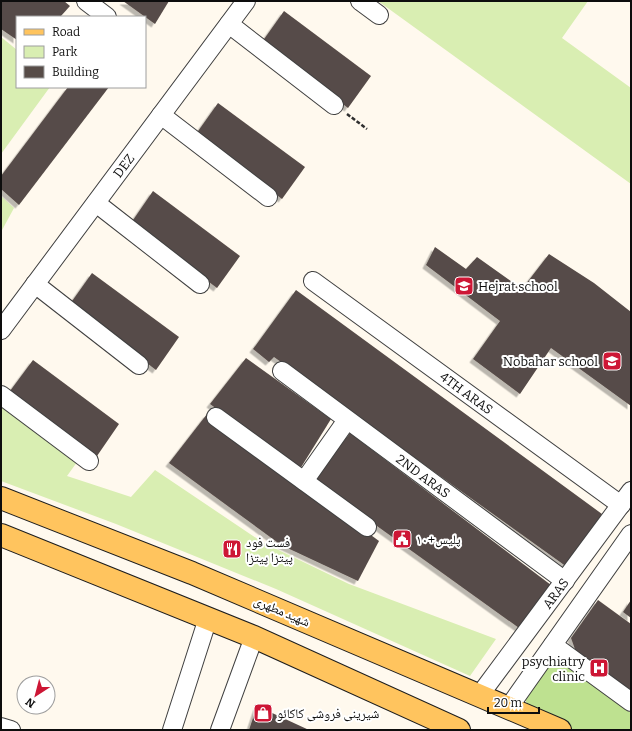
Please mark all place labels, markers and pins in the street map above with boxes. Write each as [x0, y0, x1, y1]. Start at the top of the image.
school or university icon: Hejrat school [453, 275, 475, 297]
place label: Hejrat school [478, 279, 558, 294]
school or university icon: Nobahar school [601, 350, 623, 372]
place label: Nobahar school [503, 354, 598, 369]
public building icon: پلیس+۱۰ [391, 528, 413, 550]
place label: پلیس+۱۰ [416, 532, 461, 548]
place label: فست فود پیتزا پیتزا [246, 535, 293, 566]
restaurant icon: فست فود پیتزا پیتزا [221, 538, 243, 560]
place label: psychiatry clinic [522, 654, 585, 684]
hospital icon: psychiatry clinic [588, 657, 610, 679]
shop icon: شیرینی فروشی کاکائو [252, 702, 274, 724]
place label: شیرینی فروشی کاکائو [277, 706, 379, 722]

